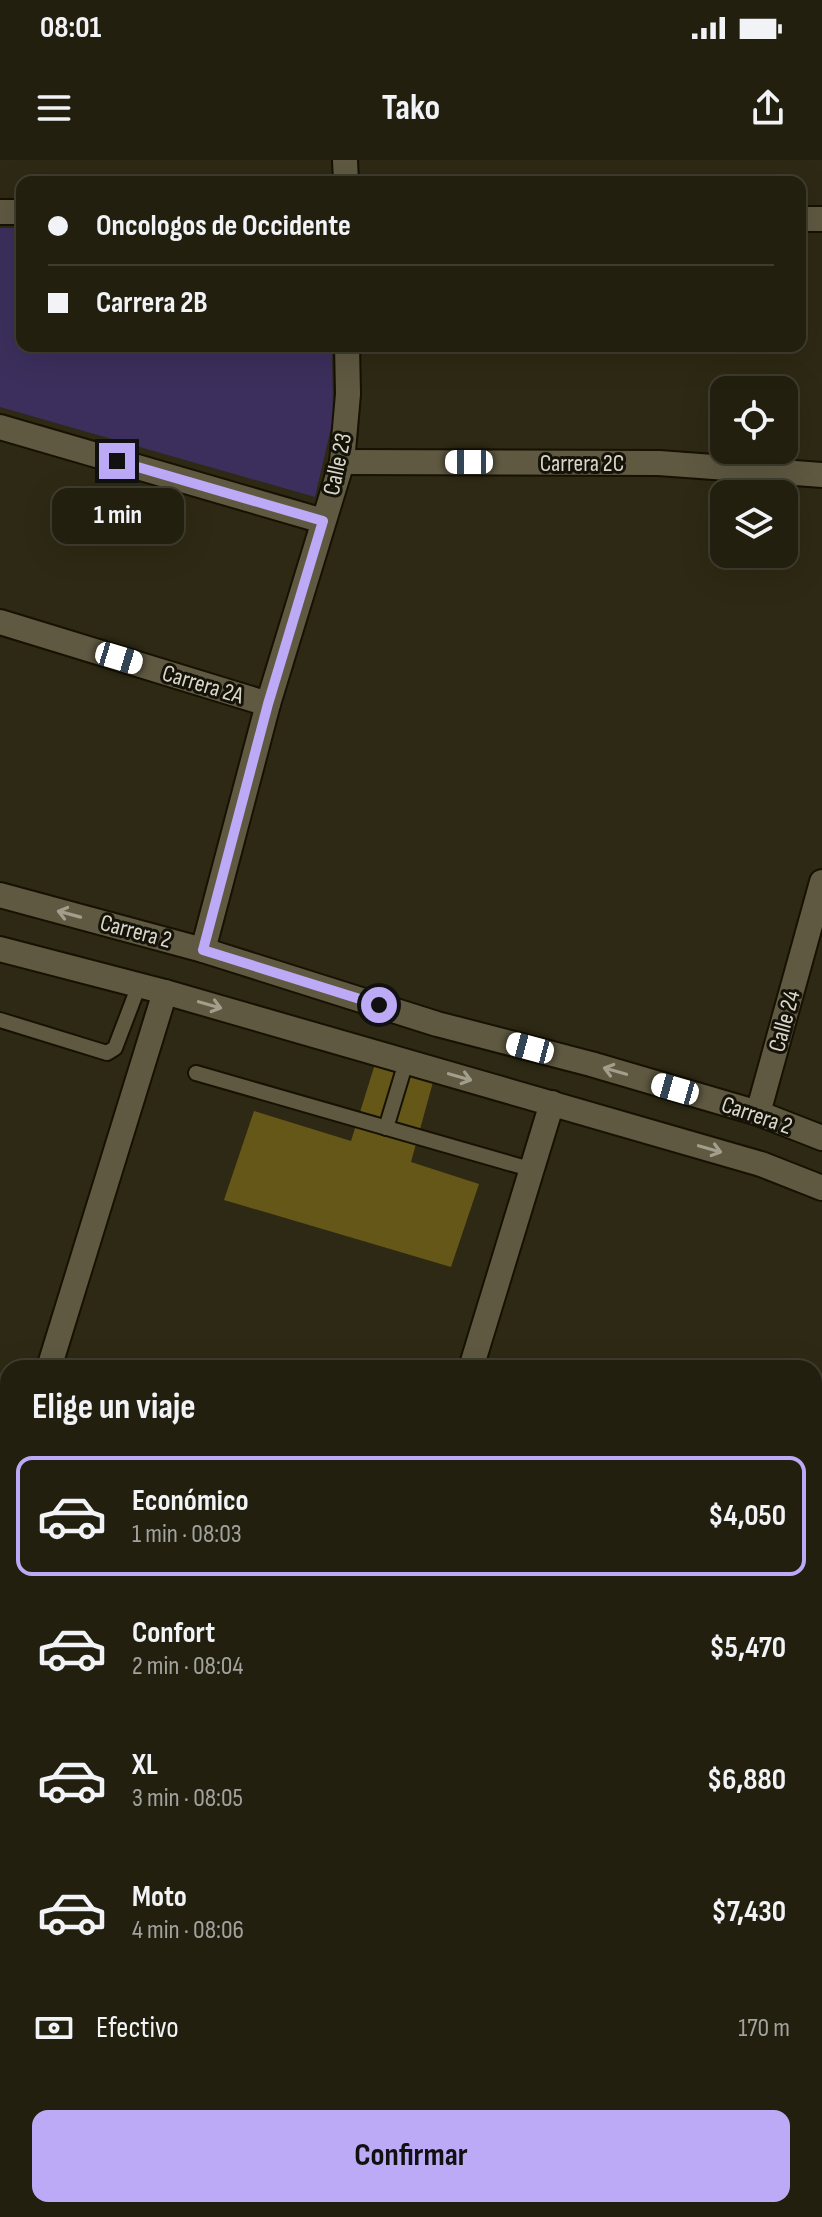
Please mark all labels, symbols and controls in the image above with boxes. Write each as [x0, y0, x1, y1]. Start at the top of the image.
text: 08:01 [40, 10, 101, 46]
icon: menu [32, 86, 76, 130]
icon: share [746, 86, 790, 130]
text: Tako [382, 87, 440, 130]
text: Oncologos de Occidente [96, 208, 351, 244]
text: Carrera 2B [96, 285, 208, 321]
map controls [710, 376, 798, 568]
button: locate [710, 376, 798, 464]
street label: Calle 23 [317, 430, 358, 498]
route end [99, 443, 135, 479]
street label: Carrera 2C [540, 449, 624, 478]
car [445, 450, 493, 474]
button: layers [710, 480, 798, 568]
callout: 1 min [51, 489, 183, 545]
text: 1 min [94, 500, 142, 531]
car [93, 640, 145, 676]
street label: Carrera 2A [159, 658, 248, 711]
one-way arrow [57, 905, 83, 920]
street label: Carrera 2 [97, 908, 175, 955]
route start [361, 987, 397, 1023]
street label: Calle 24 [762, 987, 807, 1055]
one-way arrow [197, 998, 223, 1013]
car [504, 1030, 556, 1066]
one-way arrow [602, 1063, 628, 1078]
one-way arrow [447, 1070, 473, 1085]
car [649, 1071, 701, 1107]
street label: Carrera 2 [718, 1090, 796, 1141]
one-way arrow [697, 1142, 723, 1157]
text: Elige un viaje [32, 1386, 196, 1429]
icon: car [36, 1480, 108, 1552]
text: Económico [132, 1483, 249, 1519]
text: $4,050 [708, 1498, 786, 1534]
text: 1 min · 08:03 [132, 1519, 242, 1550]
icon: car [36, 1612, 108, 1684]
text: Confort [132, 1615, 215, 1651]
text: $5,470 [709, 1630, 786, 1666]
text: 2 min · 08:04 [132, 1651, 243, 1682]
icon: car [36, 1744, 108, 1816]
text: XL [132, 1747, 158, 1783]
text: $6,880 [707, 1762, 786, 1798]
text: 3 min · 08:05 [132, 1783, 243, 1814]
icon: car [36, 1876, 108, 1948]
text: Moto [132, 1879, 187, 1915]
text: $7,430 [711, 1894, 786, 1930]
text: 4 min · 08:06 [132, 1915, 244, 1946]
icon: cash [32, 2006, 76, 2050]
text: Efectivo [96, 2010, 179, 2046]
text: 170 m [738, 2013, 790, 2044]
button: Confirmar [32, 2110, 790, 2202]

